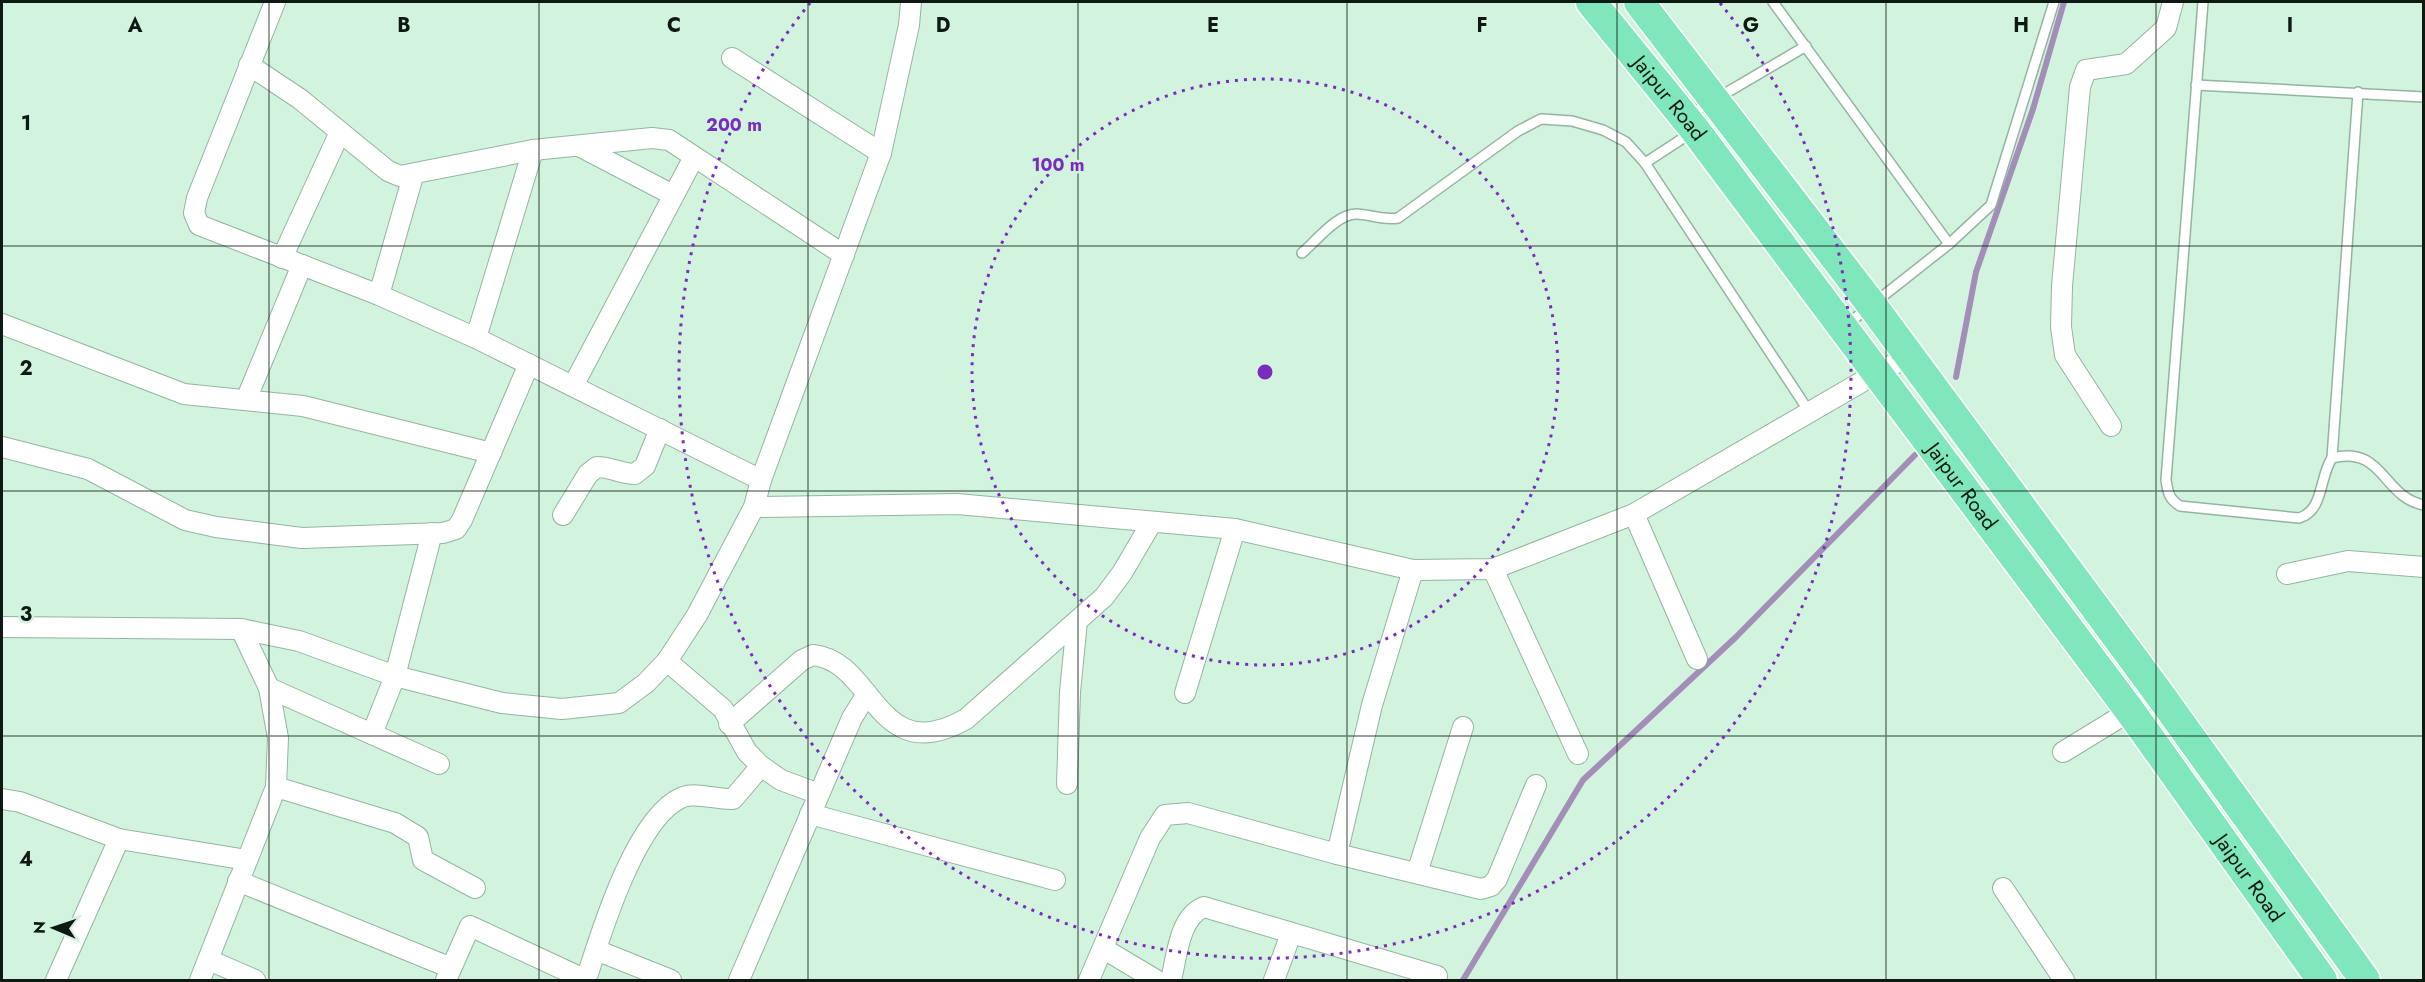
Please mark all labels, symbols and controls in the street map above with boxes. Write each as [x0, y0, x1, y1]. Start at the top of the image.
text: A [127, 11, 143, 40]
text: B [397, 11, 411, 40]
text: C [667, 11, 681, 40]
text: D [936, 11, 950, 40]
text: E [1207, 11, 1219, 40]
text: F [1476, 11, 1488, 40]
text: G [1743, 11, 1759, 40]
text: H [2013, 11, 2029, 40]
text: I [2287, 11, 2293, 40]
street label: Jaipur Road [1623, 47, 1713, 147]
text: 1 [21, 109, 31, 138]
text: 200 m [706, 112, 762, 138]
text: 100 m [1031, 152, 1085, 178]
text: 2 [19, 354, 33, 383]
centre of rings [1255, 362, 1275, 382]
street label: Jaipur Road [1917, 434, 2004, 536]
text: 3 [20, 600, 32, 629]
street label: Jaipur Road [2206, 825, 2291, 929]
text: 4 [19, 845, 33, 874]
north arrow [24, 898, 84, 958]
text: N [28, 921, 51, 934]

